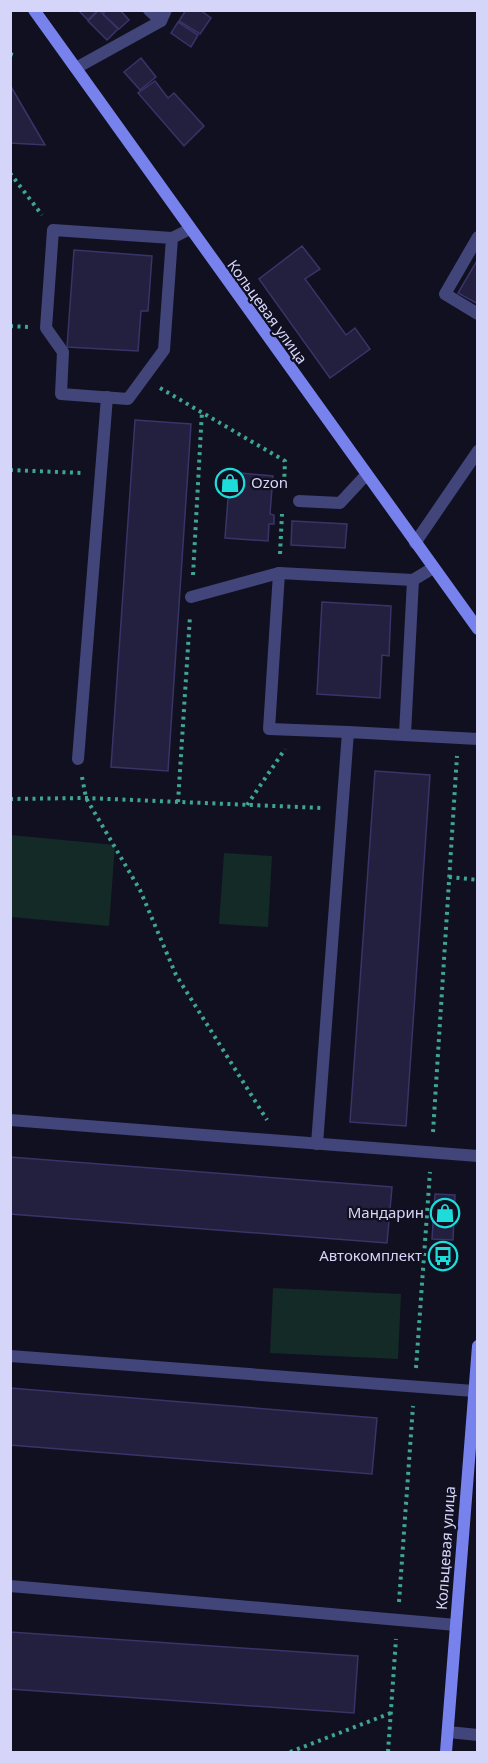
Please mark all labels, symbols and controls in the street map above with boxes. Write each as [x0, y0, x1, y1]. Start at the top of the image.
street label: Кольцевая улица [223, 255, 312, 368]
shop icon: Ozon [214, 467, 246, 499]
place label: Ozon [251, 472, 288, 492]
shop icon: Мандарин [429, 1197, 461, 1229]
place label: Мандарин [348, 1202, 424, 1222]
bus stop icon: Автокомплект [427, 1240, 459, 1272]
place label: Автокомплект [319, 1245, 422, 1265]
street label: Кольцевая улица [431, 1485, 459, 1611]

